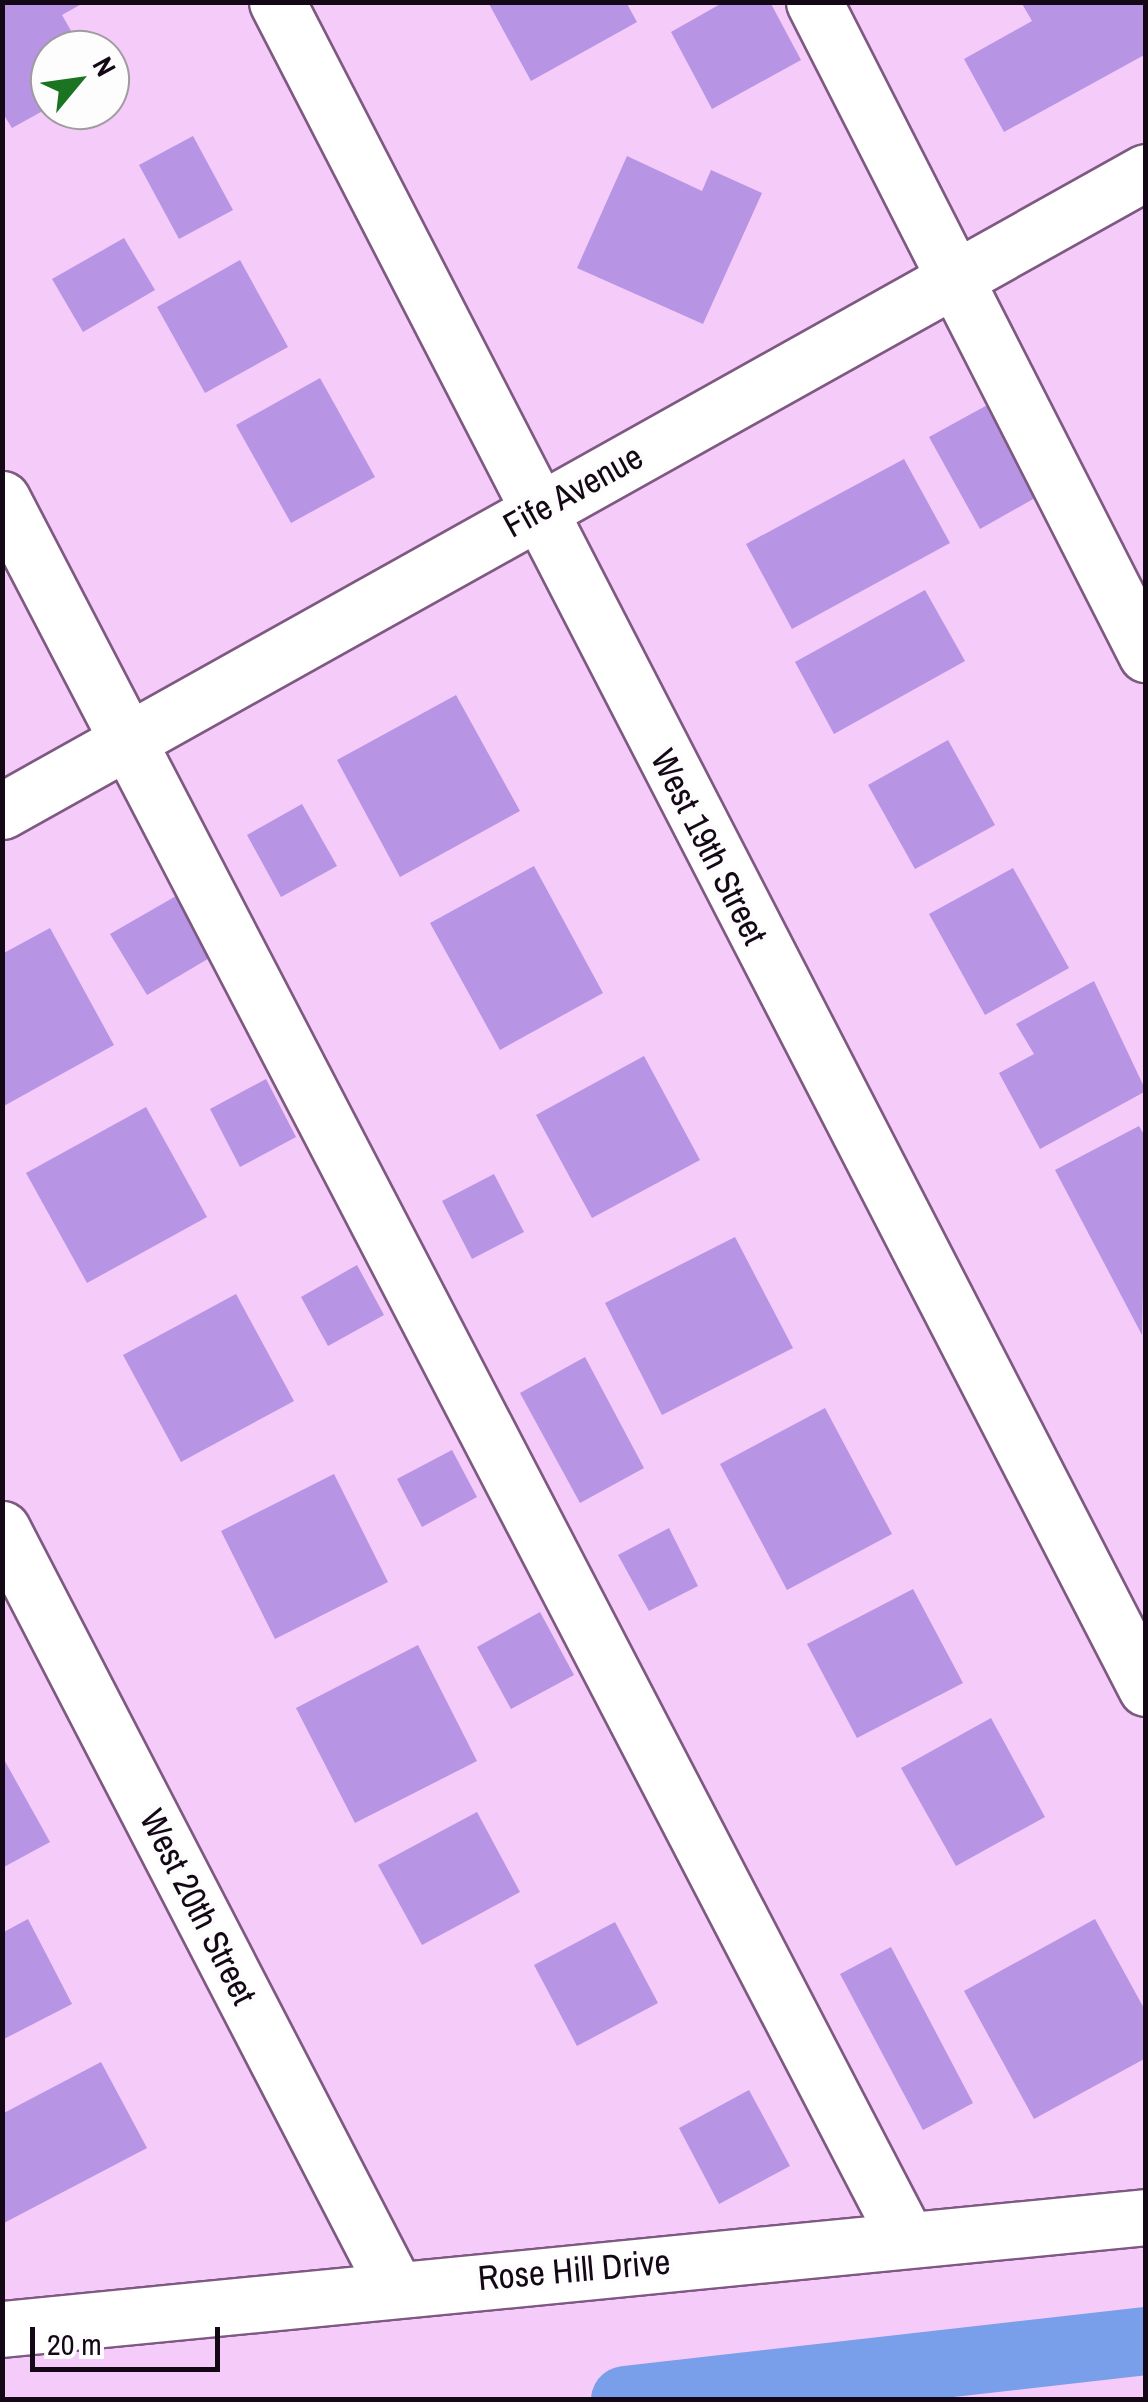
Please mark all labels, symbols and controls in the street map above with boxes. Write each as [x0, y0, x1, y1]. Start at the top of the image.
north arrow [30, 30, 130, 130]
text: N [84, 50, 125, 83]
street label: Fife Avenue [495, 435, 651, 547]
street label: West 19th Street [642, 742, 776, 952]
street label: West 20th Street [131, 1802, 265, 2012]
street label: Rose Hill Drive [476, 2241, 672, 2299]
scale bar [35, 2307, 225, 2369]
text: 20 m [47, 2324, 102, 2364]

